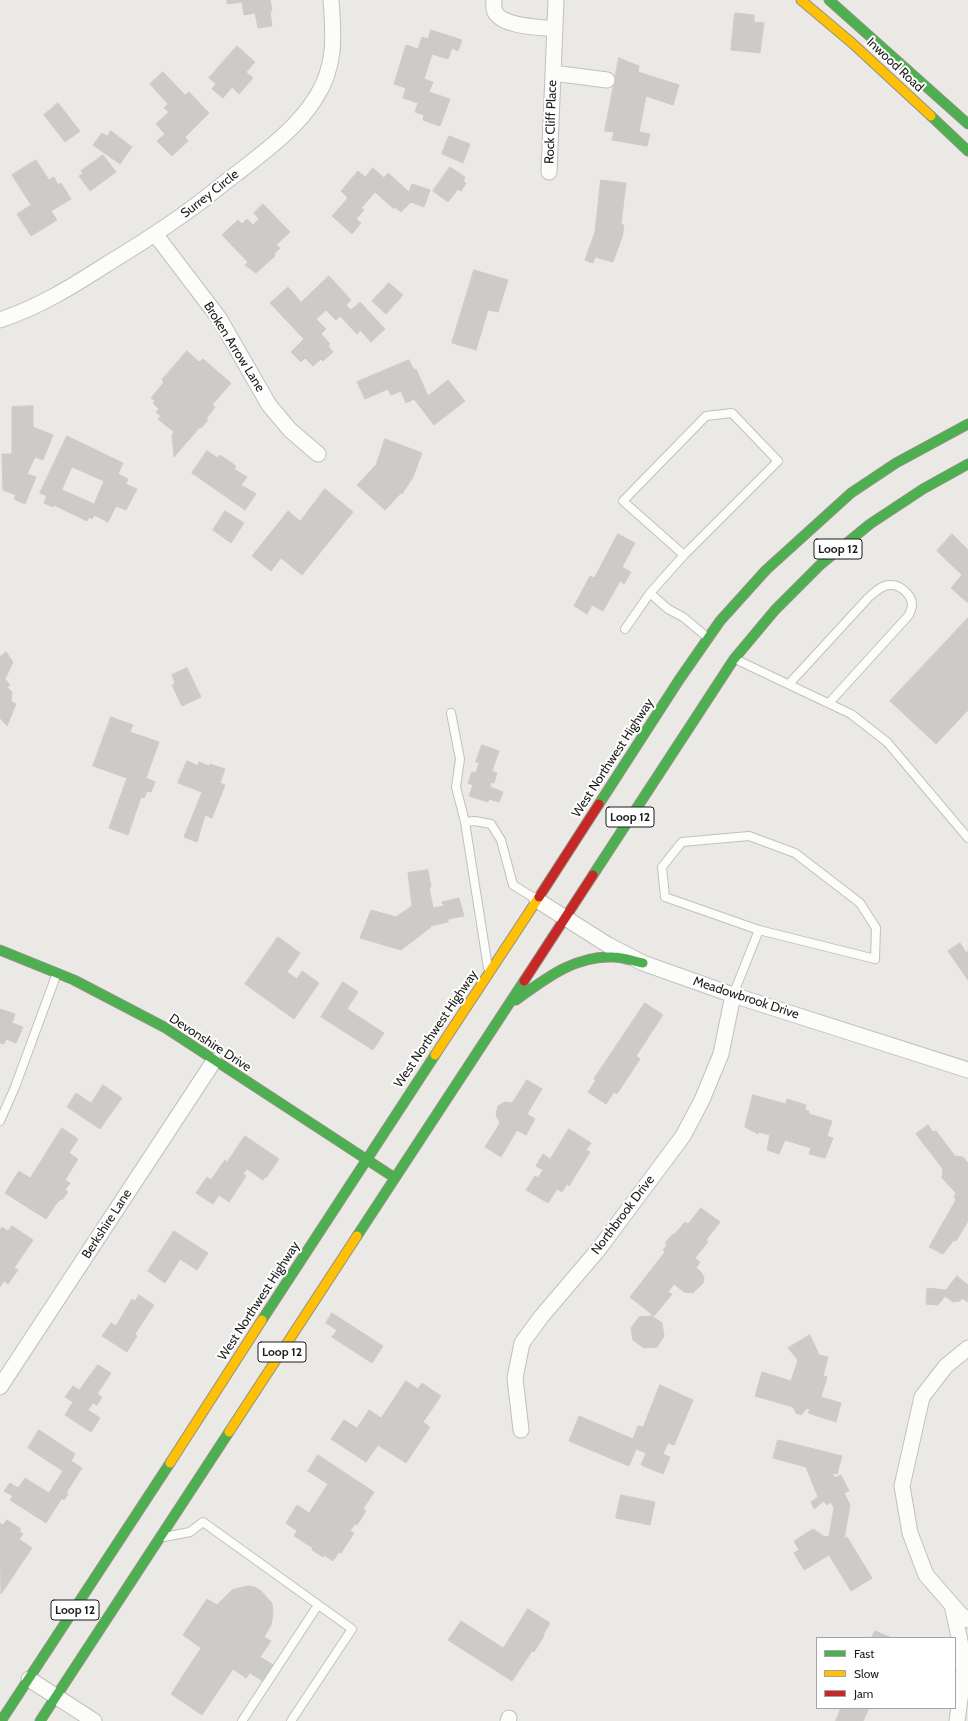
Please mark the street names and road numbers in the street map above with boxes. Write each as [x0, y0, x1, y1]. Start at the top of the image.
street label: Inwood Road [863, 35, 927, 95]
street label: Rock Cliff Place [542, 80, 560, 164]
street label: Surrey Circle [178, 167, 242, 221]
street label: Broken Arrow Lane [200, 299, 268, 395]
road number: Loop 12 [814, 539, 862, 559]
street label: West Northwest Highway [569, 696, 657, 820]
road number: Loop 12 [606, 807, 654, 827]
street label: West Northwest Highway [391, 967, 481, 1091]
street label: Meadowbrook Drive [691, 974, 801, 1022]
street label: Devonshire Drive [166, 1011, 254, 1075]
street label: Northbrook Drive [588, 1172, 658, 1258]
street label: Berkshire Lane [79, 1186, 135, 1262]
street label: West Northwest Highway [215, 1239, 303, 1363]
road number: Loop 12 [258, 1342, 306, 1362]
road number: Loop 12 [51, 1600, 99, 1620]

